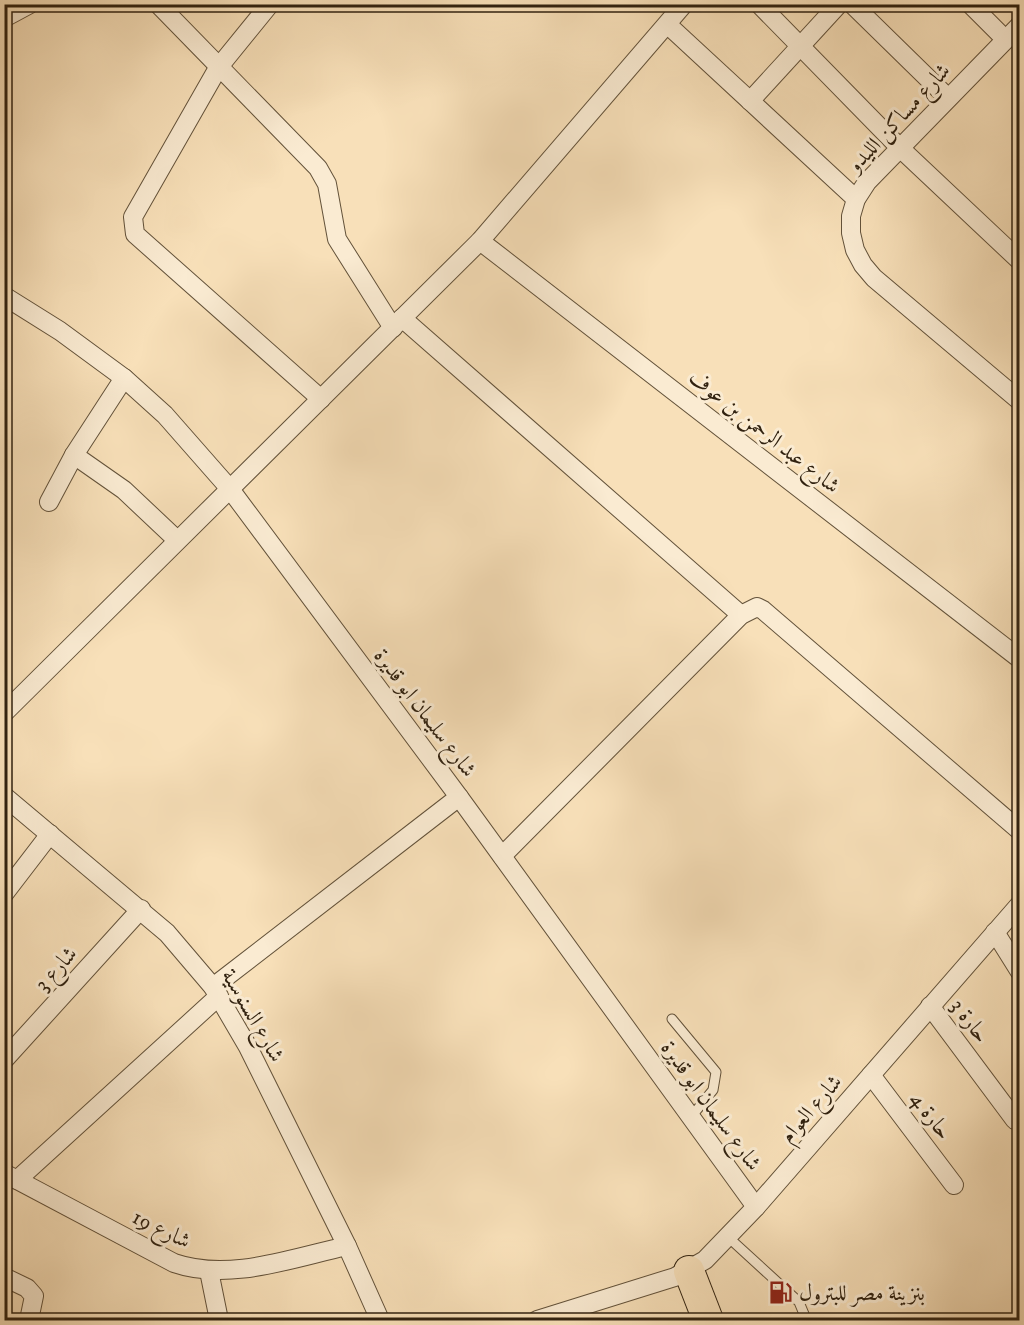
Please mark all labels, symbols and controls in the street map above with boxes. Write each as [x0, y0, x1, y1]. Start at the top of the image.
street label: شارع مساكن الليدو [840, 58, 959, 182]
street label: شارع عبد الرحمن بن عوف [680, 365, 845, 503]
street label: شارع سليمان ابو قديرة [364, 643, 482, 785]
street label: شارع 3 [29, 941, 86, 1000]
street label: شارع السنوسية [212, 964, 290, 1069]
street label: حارة 3 [945, 994, 995, 1048]
street label: شارع سليمان ابو قديرة [651, 1036, 767, 1179]
street label: شارع العوام [774, 1069, 852, 1152]
street label: حارة 4 [904, 1087, 957, 1145]
street label: شارع 19 [126, 1204, 195, 1259]
fuel station icon: بنزينة مصر للبترول [768, 1279, 794, 1305]
place label: بنزينة مصر للبترول [799, 1280, 925, 1307]

